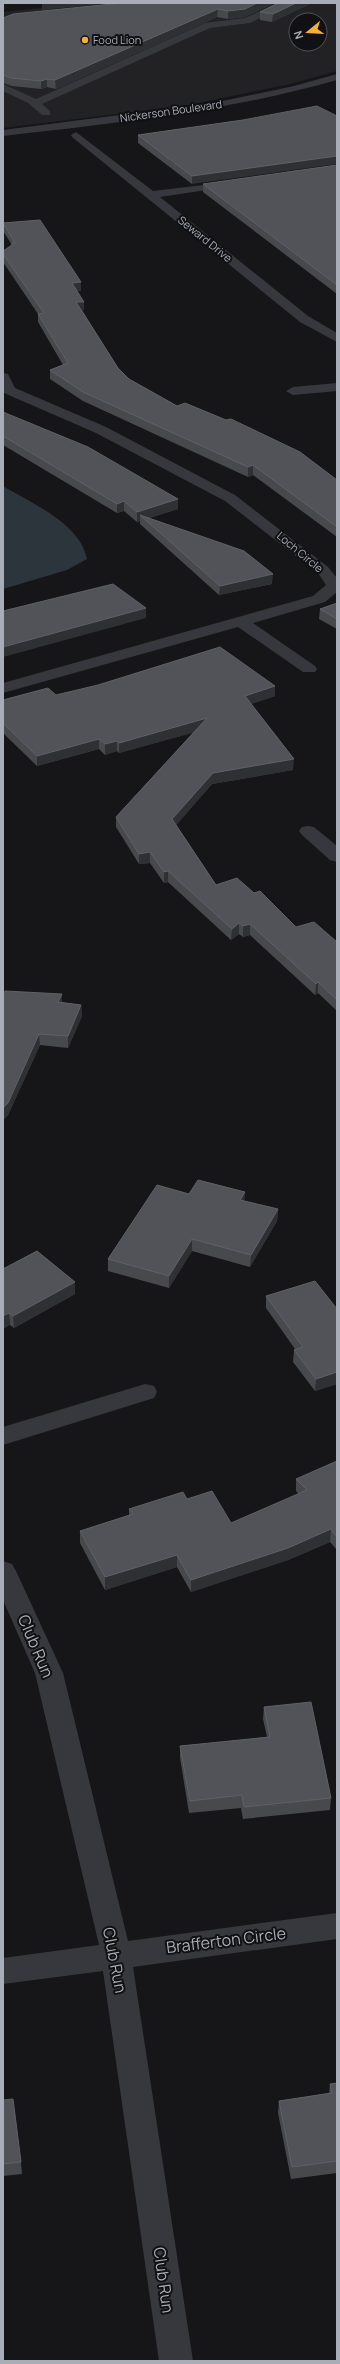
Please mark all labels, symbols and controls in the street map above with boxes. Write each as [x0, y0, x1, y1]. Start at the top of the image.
north arrow [288, 12, 328, 52]
text: N [290, 29, 306, 41]
place label: Food Lion [93, 32, 141, 47]
marker: Food Lion [80, 35, 90, 45]
street label: Nickerson Boulevard [119, 96, 223, 125]
street label: Seward Drive [175, 212, 236, 265]
street label: Loch Circle [274, 528, 327, 576]
street label: Club Run [13, 1611, 59, 1681]
street label: Brafferton Circle [165, 1922, 287, 1958]
street label: Club Run [98, 1925, 132, 1995]
street label: Club Run [148, 2246, 180, 2314]

